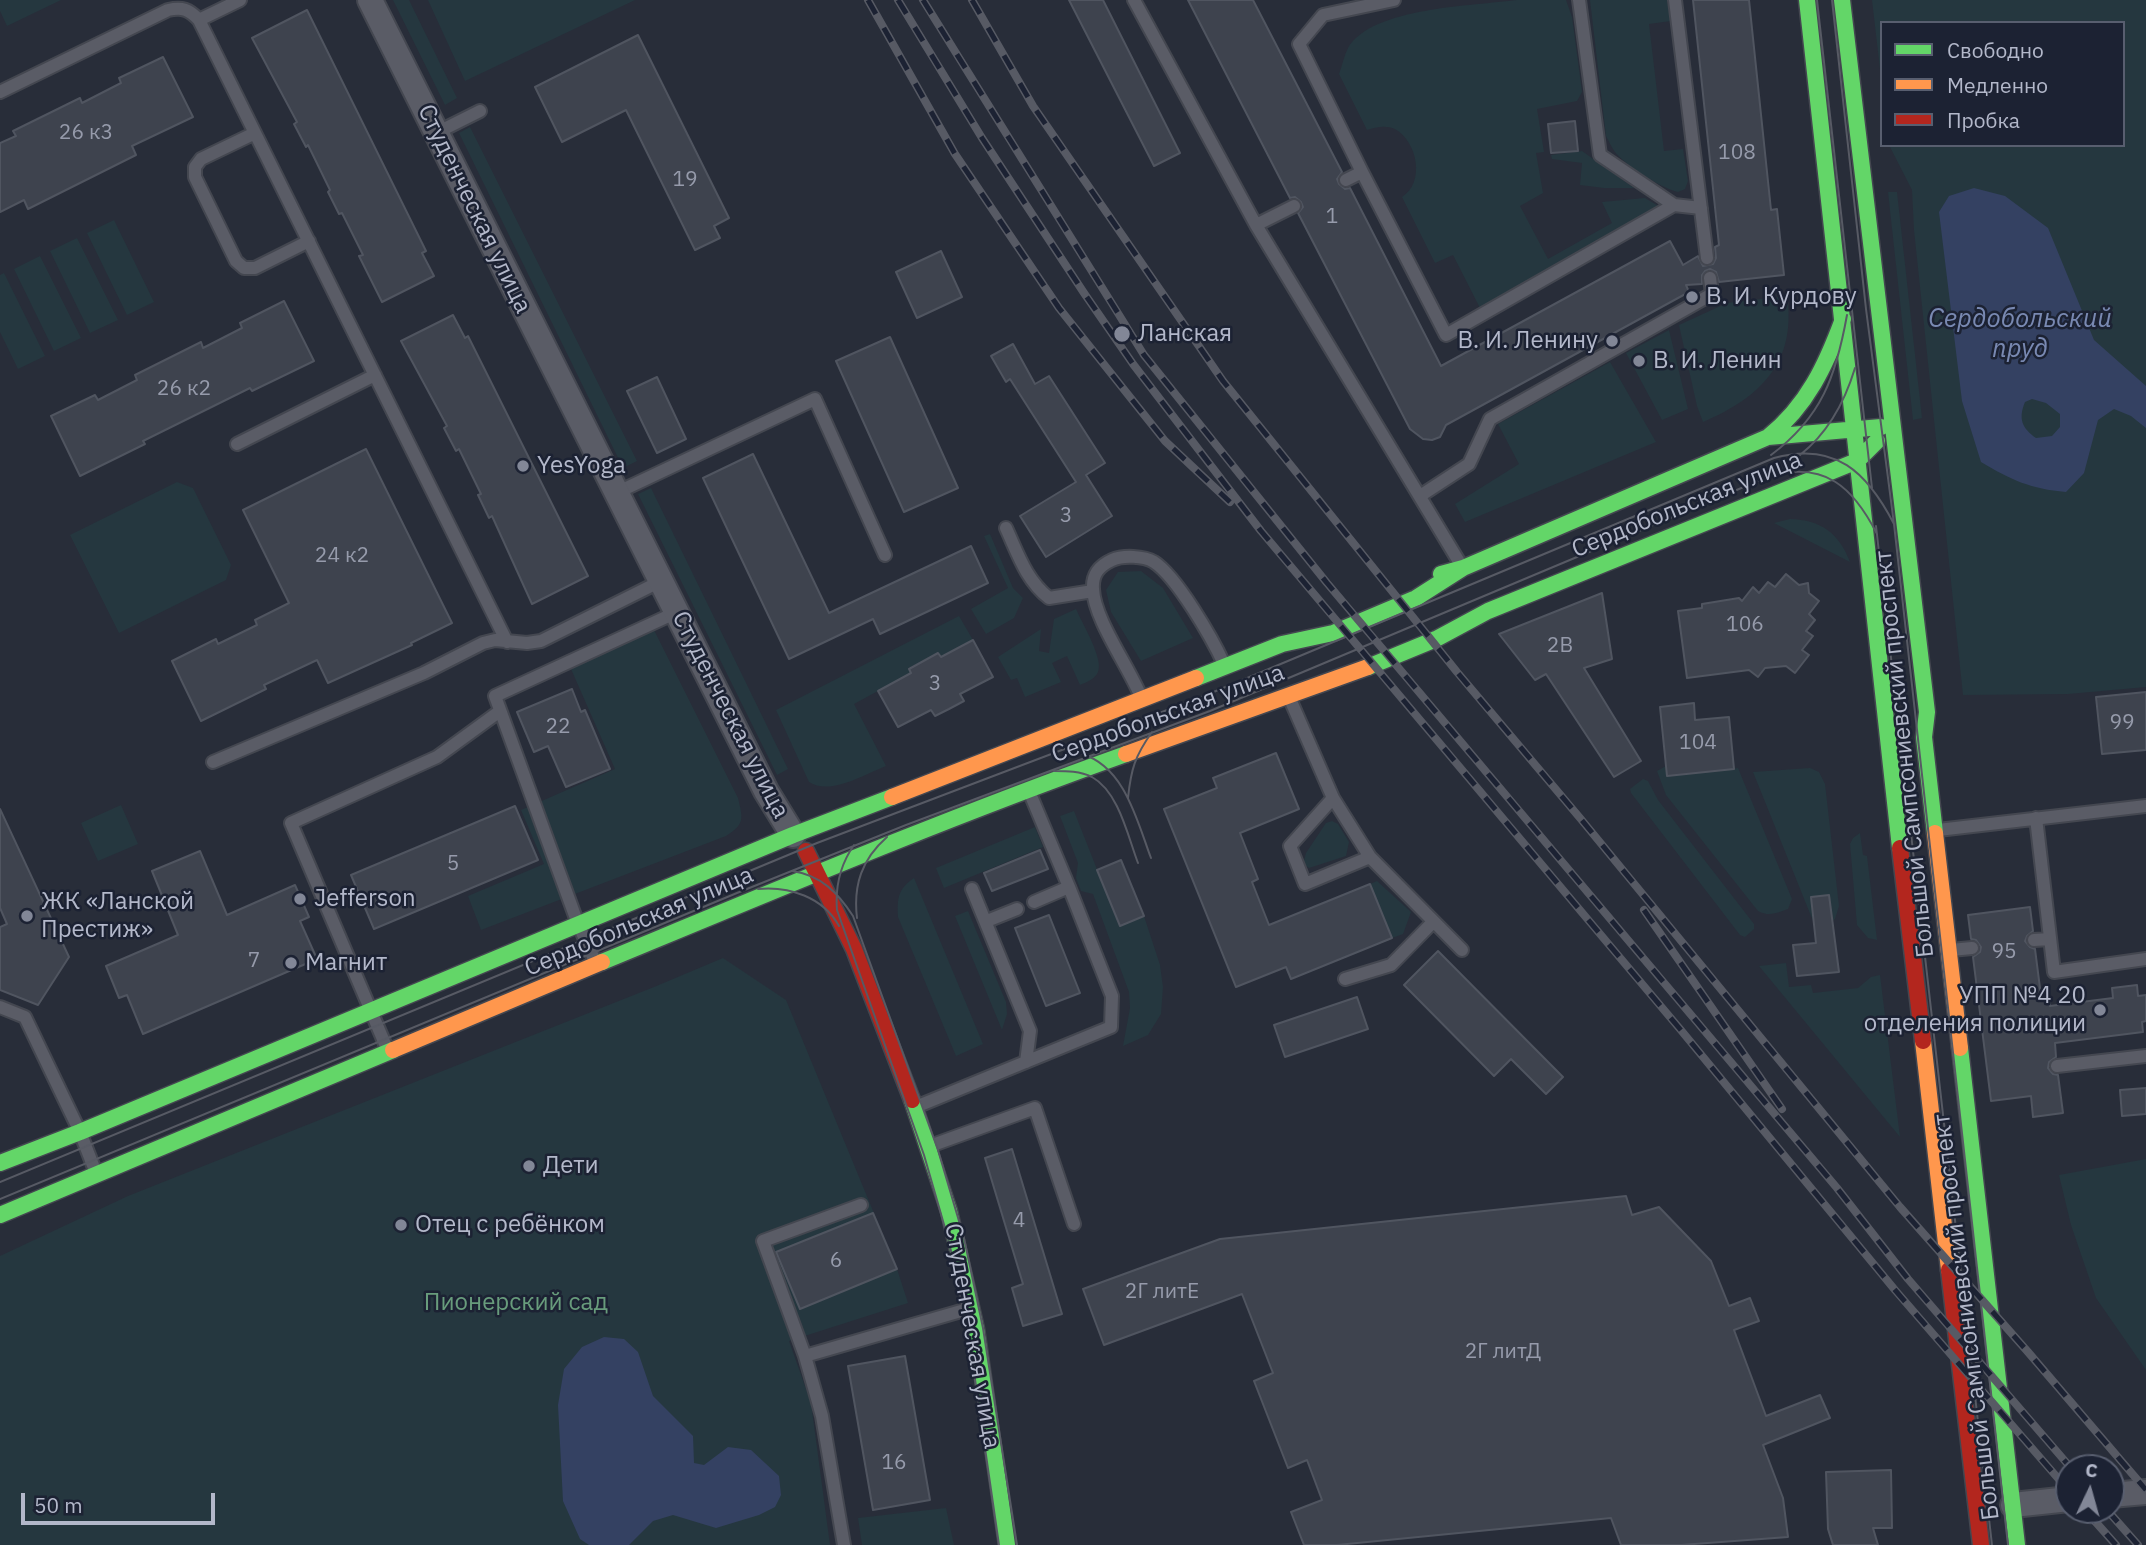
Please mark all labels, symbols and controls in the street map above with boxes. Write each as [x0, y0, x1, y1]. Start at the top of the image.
legend [1880, 21, 2125, 147]
text: Свободно [1947, 36, 2044, 64]
text: Медленно [1947, 71, 2048, 99]
street label: Студенческая улица [411, 100, 537, 318]
text: Пробка [1947, 106, 2020, 134]
house number: 26 к3 [59, 120, 113, 146]
house number: 108 [1718, 140, 1756, 166]
house number: 19 [672, 167, 698, 193]
house number: 1 [1326, 204, 1338, 230]
place label: В. И. Курдову [1706, 283, 1857, 311]
marker: В. И. Курдову [1684, 289, 1700, 305]
water label: Сердобольский пруд [1928, 303, 2112, 364]
place label: Ланская [1138, 320, 1232, 348]
marker: Ланская [1112, 324, 1132, 344]
place label: В. И. Ленину [1457, 327, 1598, 355]
marker: В. И. Ленину [1604, 333, 1620, 349]
place label: В. И. Ленин [1653, 347, 1782, 375]
marker: В. И. Ленин [1631, 353, 1647, 369]
house number: 26 к2 [157, 376, 211, 402]
street label: Сердобольская улица [1568, 446, 1806, 564]
place label: YesYoga [537, 452, 626, 480]
marker: YesYoga [515, 458, 531, 474]
house number: 3 [1060, 503, 1072, 529]
house number: 24 к2 [315, 543, 369, 569]
street label: Большой Сампсониевский проспект [1869, 549, 1941, 959]
street label: Студенческая улица [665, 607, 795, 823]
house number: 106 [1726, 612, 1764, 638]
house number: 2В [1547, 633, 1573, 659]
street label: Сердобольская улица [1048, 658, 1288, 770]
house number: 3 [929, 671, 941, 697]
house number: 99 [2109, 710, 2135, 736]
house number: 22 [545, 714, 571, 740]
house number: 104 [1679, 730, 1717, 756]
house number: 5 [447, 851, 459, 877]
street label: Сердобольская улица [520, 861, 758, 983]
place label: Jefferson [314, 885, 416, 913]
place label: ЖК «Ланской Престиж» [41, 888, 194, 944]
marker: Jefferson [292, 891, 308, 907]
marker: ЖК «Ланской Престиж» [19, 908, 35, 924]
house number: 95 [1991, 939, 2017, 965]
house number: 7 [248, 948, 260, 974]
place label: Магнит [305, 949, 387, 977]
marker: Магнит [283, 955, 299, 971]
place label: УПП №4 20 отделения полиции [1864, 982, 2086, 1038]
marker: УПП №4 20 отделения полиции [2092, 1002, 2108, 1018]
street label: Большой Сампсониевский проспект [1928, 1112, 2006, 1522]
place label: Дети [543, 1152, 599, 1180]
marker: Дети [521, 1158, 537, 1174]
house number: 4 [1013, 1208, 1025, 1234]
place label: Отец с ребёнком [415, 1211, 605, 1239]
marker: Отец с ребёнком [393, 1217, 409, 1233]
street label: Студенческая улица [938, 1221, 1006, 1451]
house number: 6 [830, 1248, 842, 1274]
house number: 2Г литЕ [1125, 1279, 1199, 1305]
park label: Пионерский сад [424, 1289, 608, 1317]
house number: 2Г литД [1465, 1339, 1541, 1365]
house number: 16 [881, 1450, 907, 1476]
north arrow [2055, 1454, 2125, 1524]
text: С [2084, 1458, 2099, 1483]
scale bar [24, 1478, 219, 1522]
text: 50 m [34, 1491, 83, 1519]

